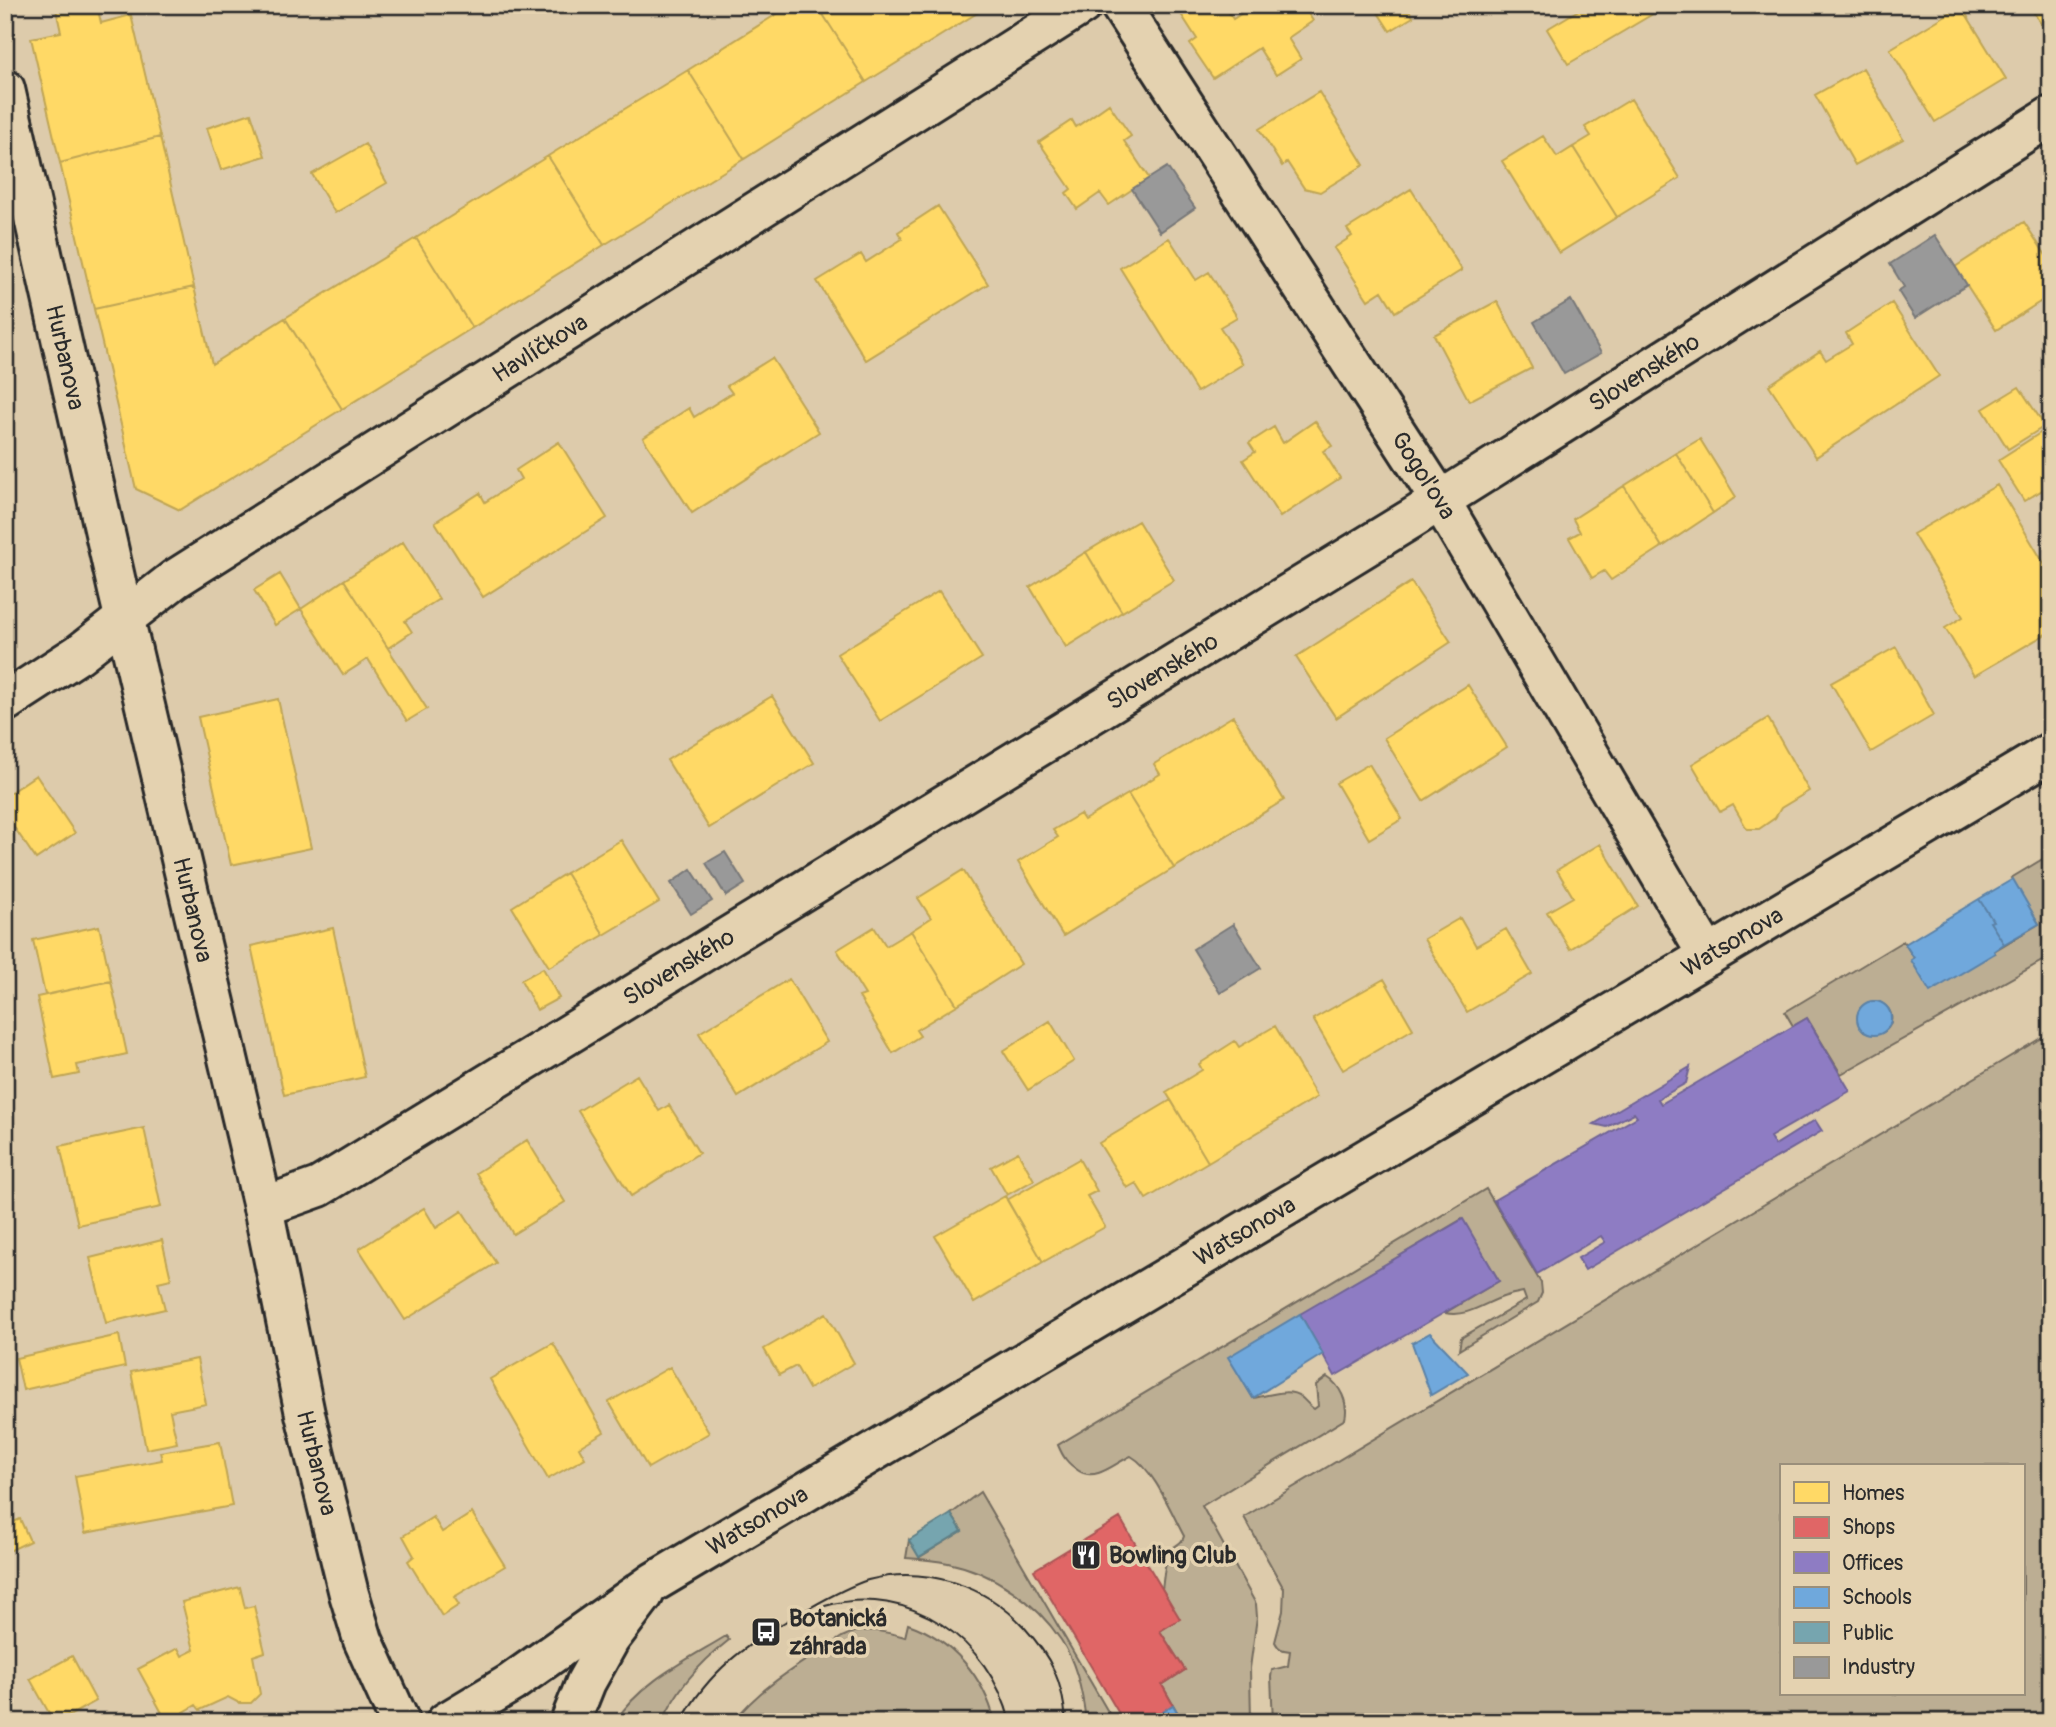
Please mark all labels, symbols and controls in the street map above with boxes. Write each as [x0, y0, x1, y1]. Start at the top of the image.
street label: Hurbanova [39, 302, 91, 413]
street label: Havlíčkova [487, 308, 593, 389]
street label: Slovenského [1583, 327, 1705, 418]
street label: Gogoľova [1385, 426, 1462, 525]
street label: Slovenského [1101, 626, 1224, 717]
street label: Hurbanova [166, 854, 219, 965]
street label: Watsonova [1676, 901, 1788, 983]
street label: Slovenského [618, 922, 740, 1013]
street label: Watsonova [1189, 1190, 1301, 1273]
street label: Hurbanova [290, 1408, 343, 1519]
legend [1780, 1464, 2024, 1696]
street label: Watsonova [702, 1480, 814, 1562]
text: Homes [1842, 1480, 1905, 1507]
text: Shops [1842, 1514, 1895, 1541]
restaurant icon: Bowling Club [1069, 1538, 1103, 1572]
place label: Bowling Club [1109, 1541, 1237, 1570]
text: Offices [1842, 1550, 1904, 1577]
text: Schools [1842, 1584, 1912, 1611]
place label: Botanická záhrada [789, 1604, 887, 1661]
bus stop icon: Botanická záhrada [749, 1615, 783, 1649]
text: Public [1842, 1620, 1894, 1647]
text: Industry [1842, 1654, 1915, 1681]

